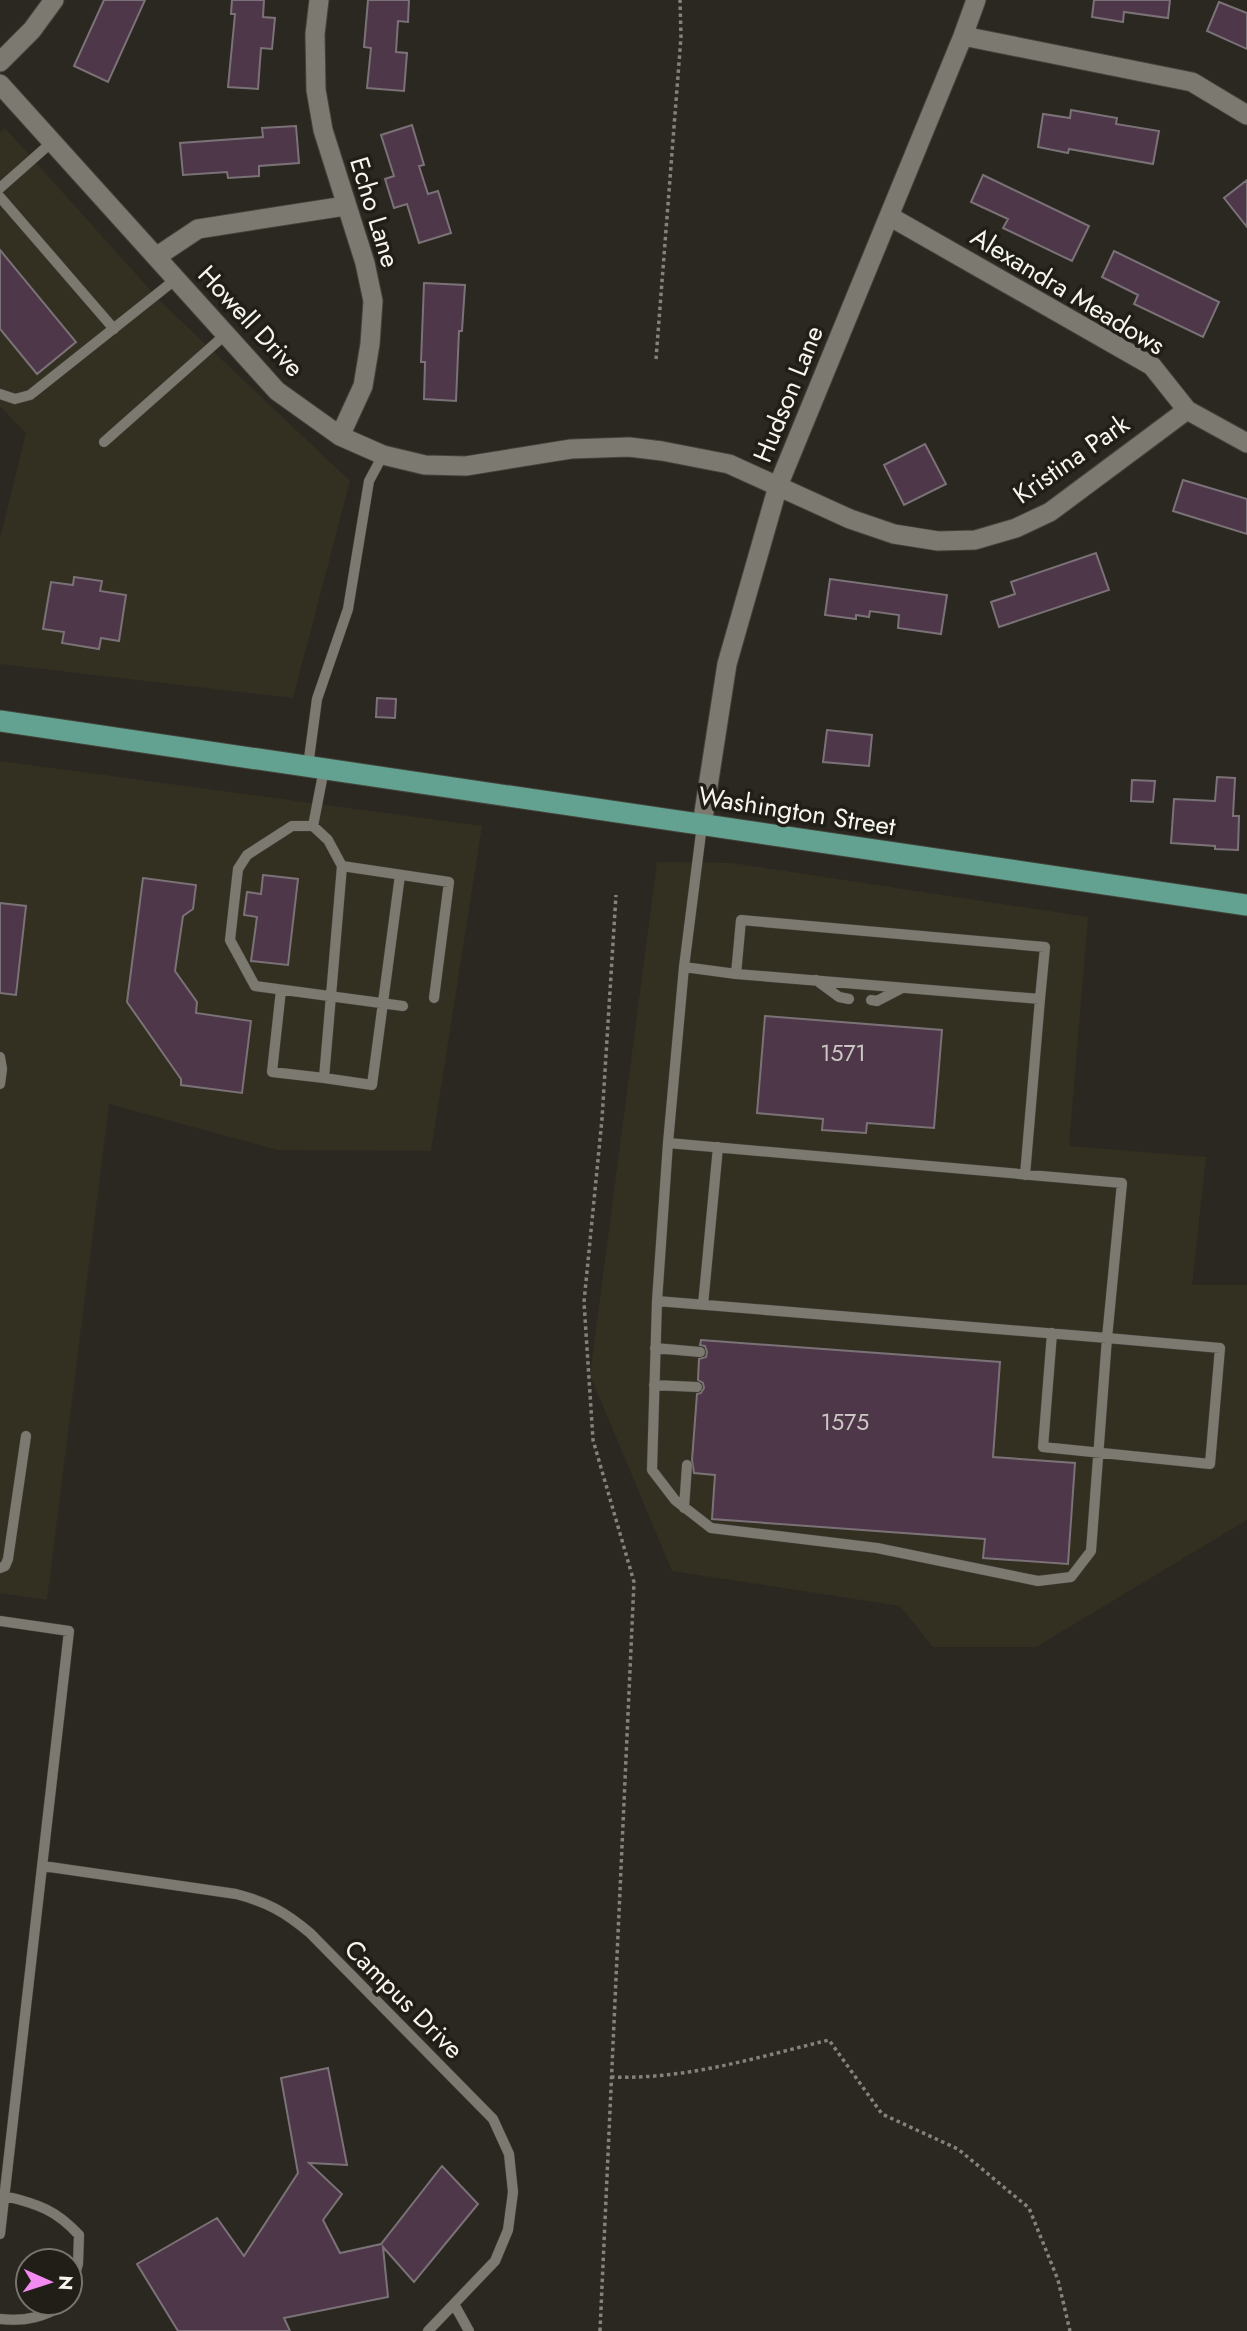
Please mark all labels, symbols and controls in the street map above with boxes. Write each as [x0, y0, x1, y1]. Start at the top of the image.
street label: Echo Lane [340, 152, 410, 272]
street label: Alexandra Meadows [963, 218, 1173, 364]
street label: Howell Drive [189, 257, 313, 385]
street label: Hudson Lane [743, 320, 833, 468]
street label: Kristina Park [1005, 405, 1137, 513]
street label: Washington Street [696, 777, 899, 845]
house number: 1571 [820, 1036, 866, 1070]
house number: 1575 [821, 1405, 869, 1439]
street label: Campus Drive [336, 1931, 472, 2067]
north arrow [14, 2247, 84, 2317]
text: N [52, 2275, 79, 2291]

